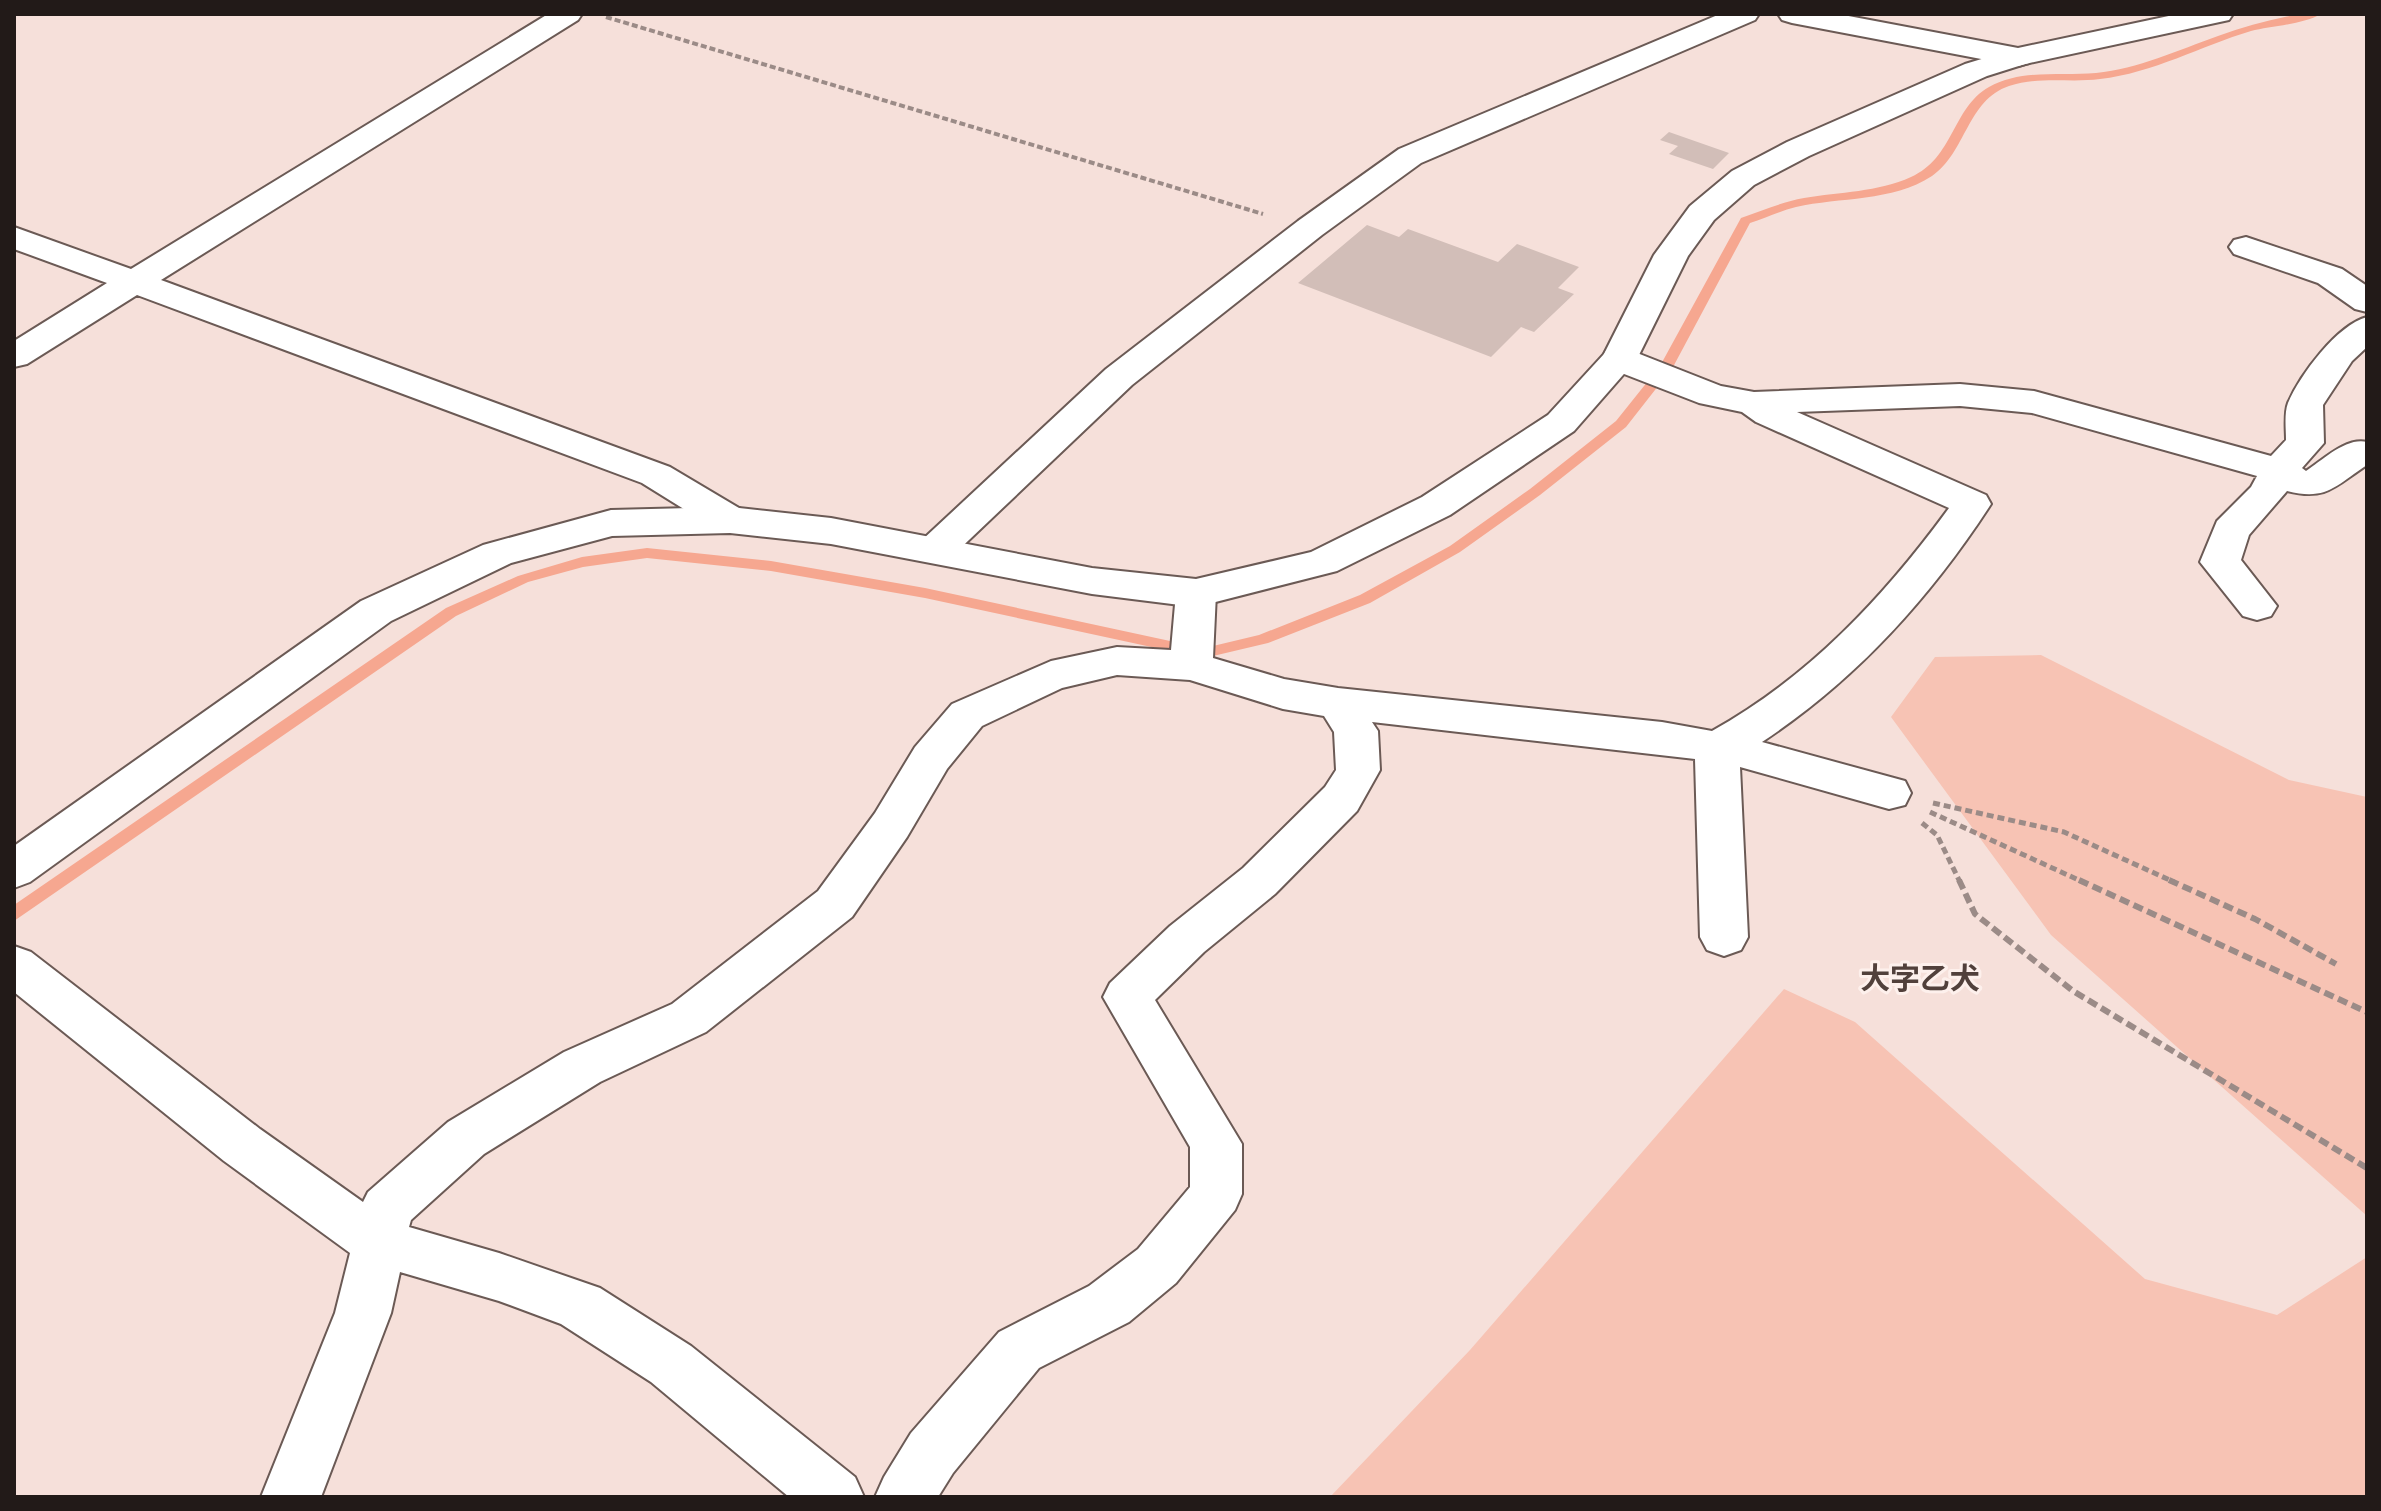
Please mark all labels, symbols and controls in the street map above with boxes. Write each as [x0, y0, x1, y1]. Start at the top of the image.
district label: 大字乙犬 [1860, 962, 1980, 995]

